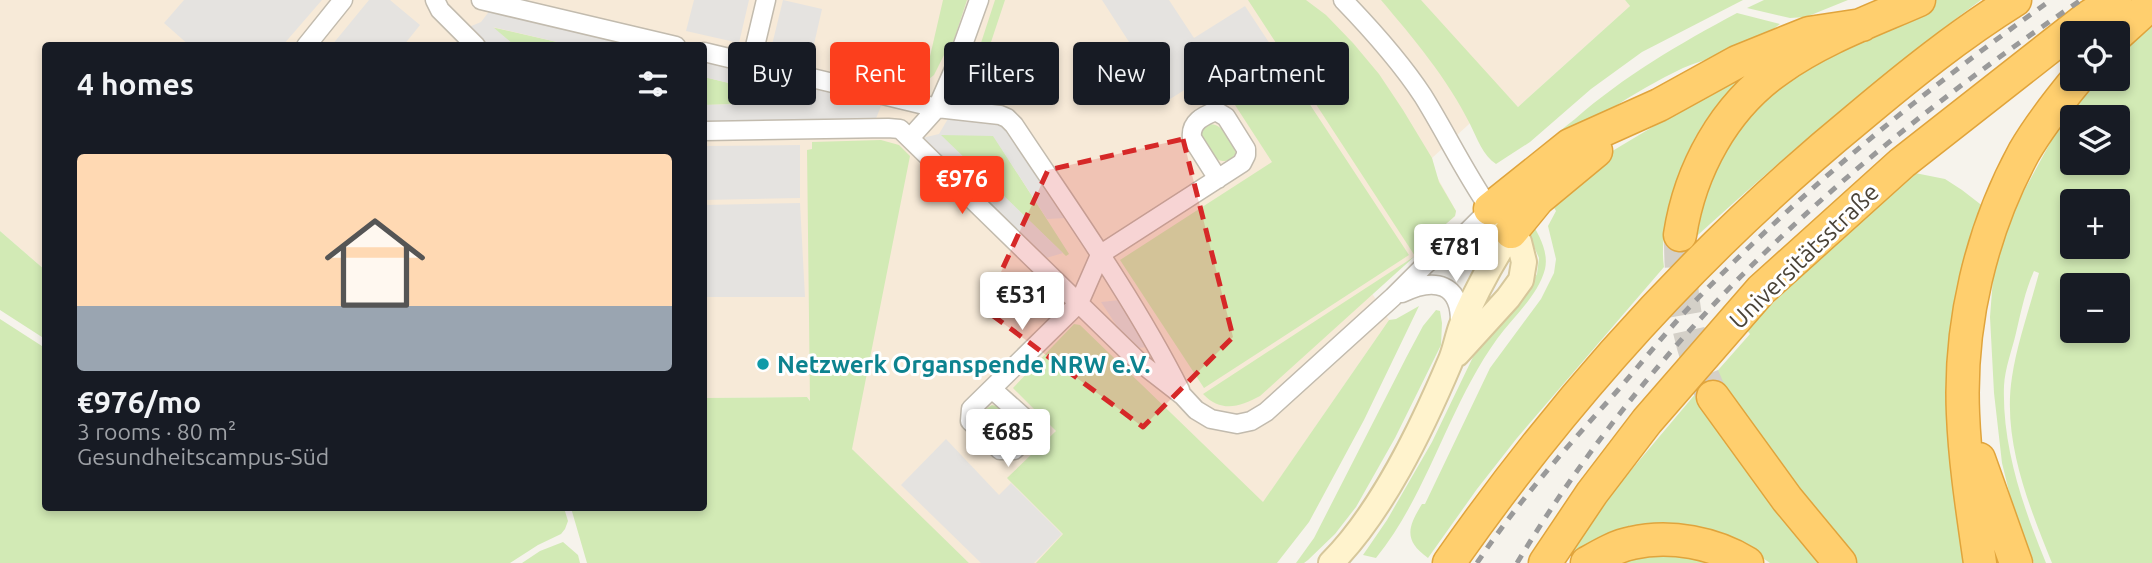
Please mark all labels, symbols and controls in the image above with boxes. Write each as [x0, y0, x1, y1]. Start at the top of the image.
map controls [2060, 21, 2130, 343]
button: locate [2060, 21, 2130, 91]
chip: Buy [728, 42, 816, 105]
chip: Rent [830, 42, 930, 105]
chip: Filters [944, 42, 1059, 105]
chip: New [1073, 42, 1170, 105]
chip: Apartment [1184, 42, 1349, 105]
icon: filters [634, 65, 672, 103]
text: 4 homes [77, 67, 194, 101]
button: layers [2060, 105, 2130, 175]
pin: €976 [921, 156, 1003, 216]
text: €976 [936, 166, 988, 191]
street label: Universitätsstraße [1724, 178, 1884, 334]
button: + [2060, 189, 2130, 259]
icon: home [312, 200, 438, 326]
pin: €781 [1415, 224, 1497, 284]
text: €781 [1430, 234, 1482, 259]
pin: €531 [981, 272, 1063, 332]
button: − [2060, 273, 2130, 343]
text: €531 [996, 282, 1048, 307]
place label: Netzwerk Organspende NRW e.V. [777, 351, 1150, 378]
marker: Netzwerk Organspende NRW e.V. [755, 356, 771, 372]
text: €976/mo [77, 385, 201, 419]
pin: €685 [967, 410, 1049, 469]
text: 3 rooms · 80 m² [77, 419, 236, 444]
text: €685 [982, 419, 1034, 444]
text: Gesundheitscampus-Süd [77, 444, 329, 469]

